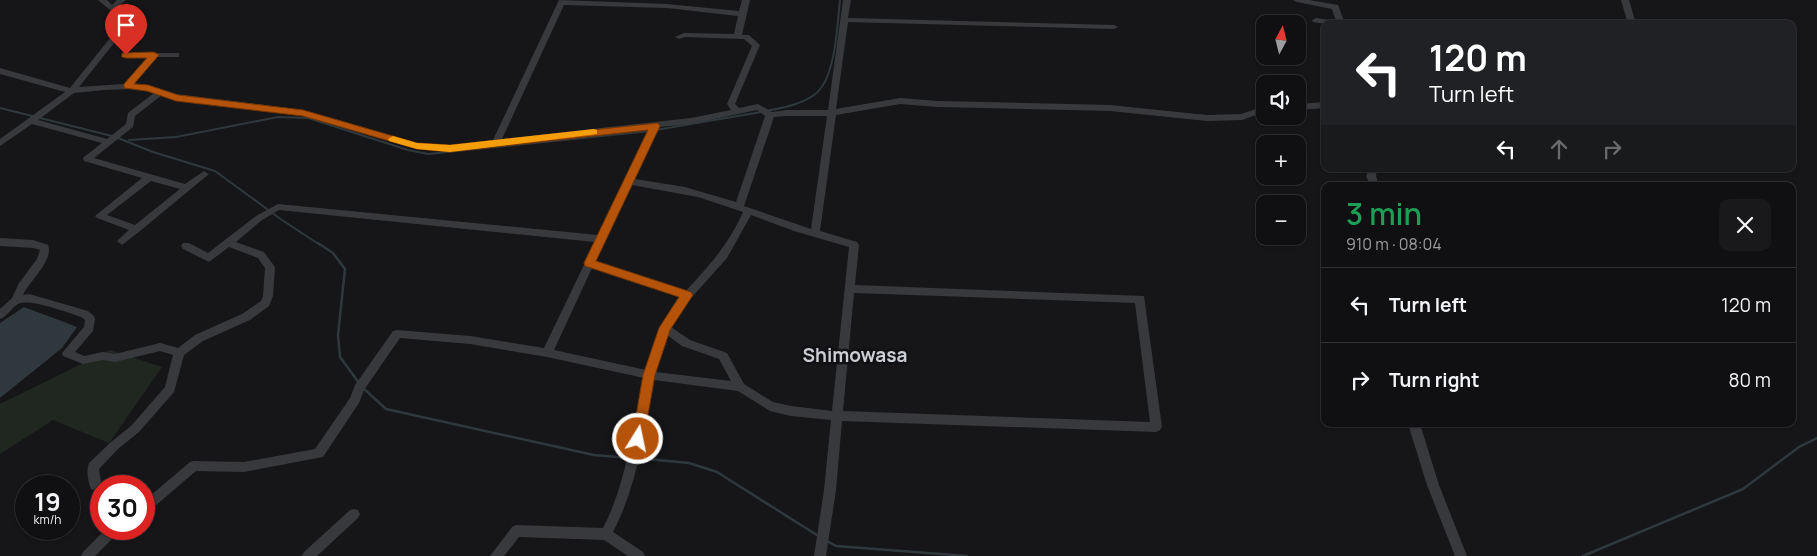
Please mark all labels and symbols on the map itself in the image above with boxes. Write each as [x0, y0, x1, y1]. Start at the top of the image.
pin [105, 4, 147, 55]
north arrow [1256, 15, 1306, 65]
district label: Shimowasa [803, 342, 907, 368]
position arrow [611, 412, 663, 464]
speed limit sign: 30 [90, 475, 155, 540]

